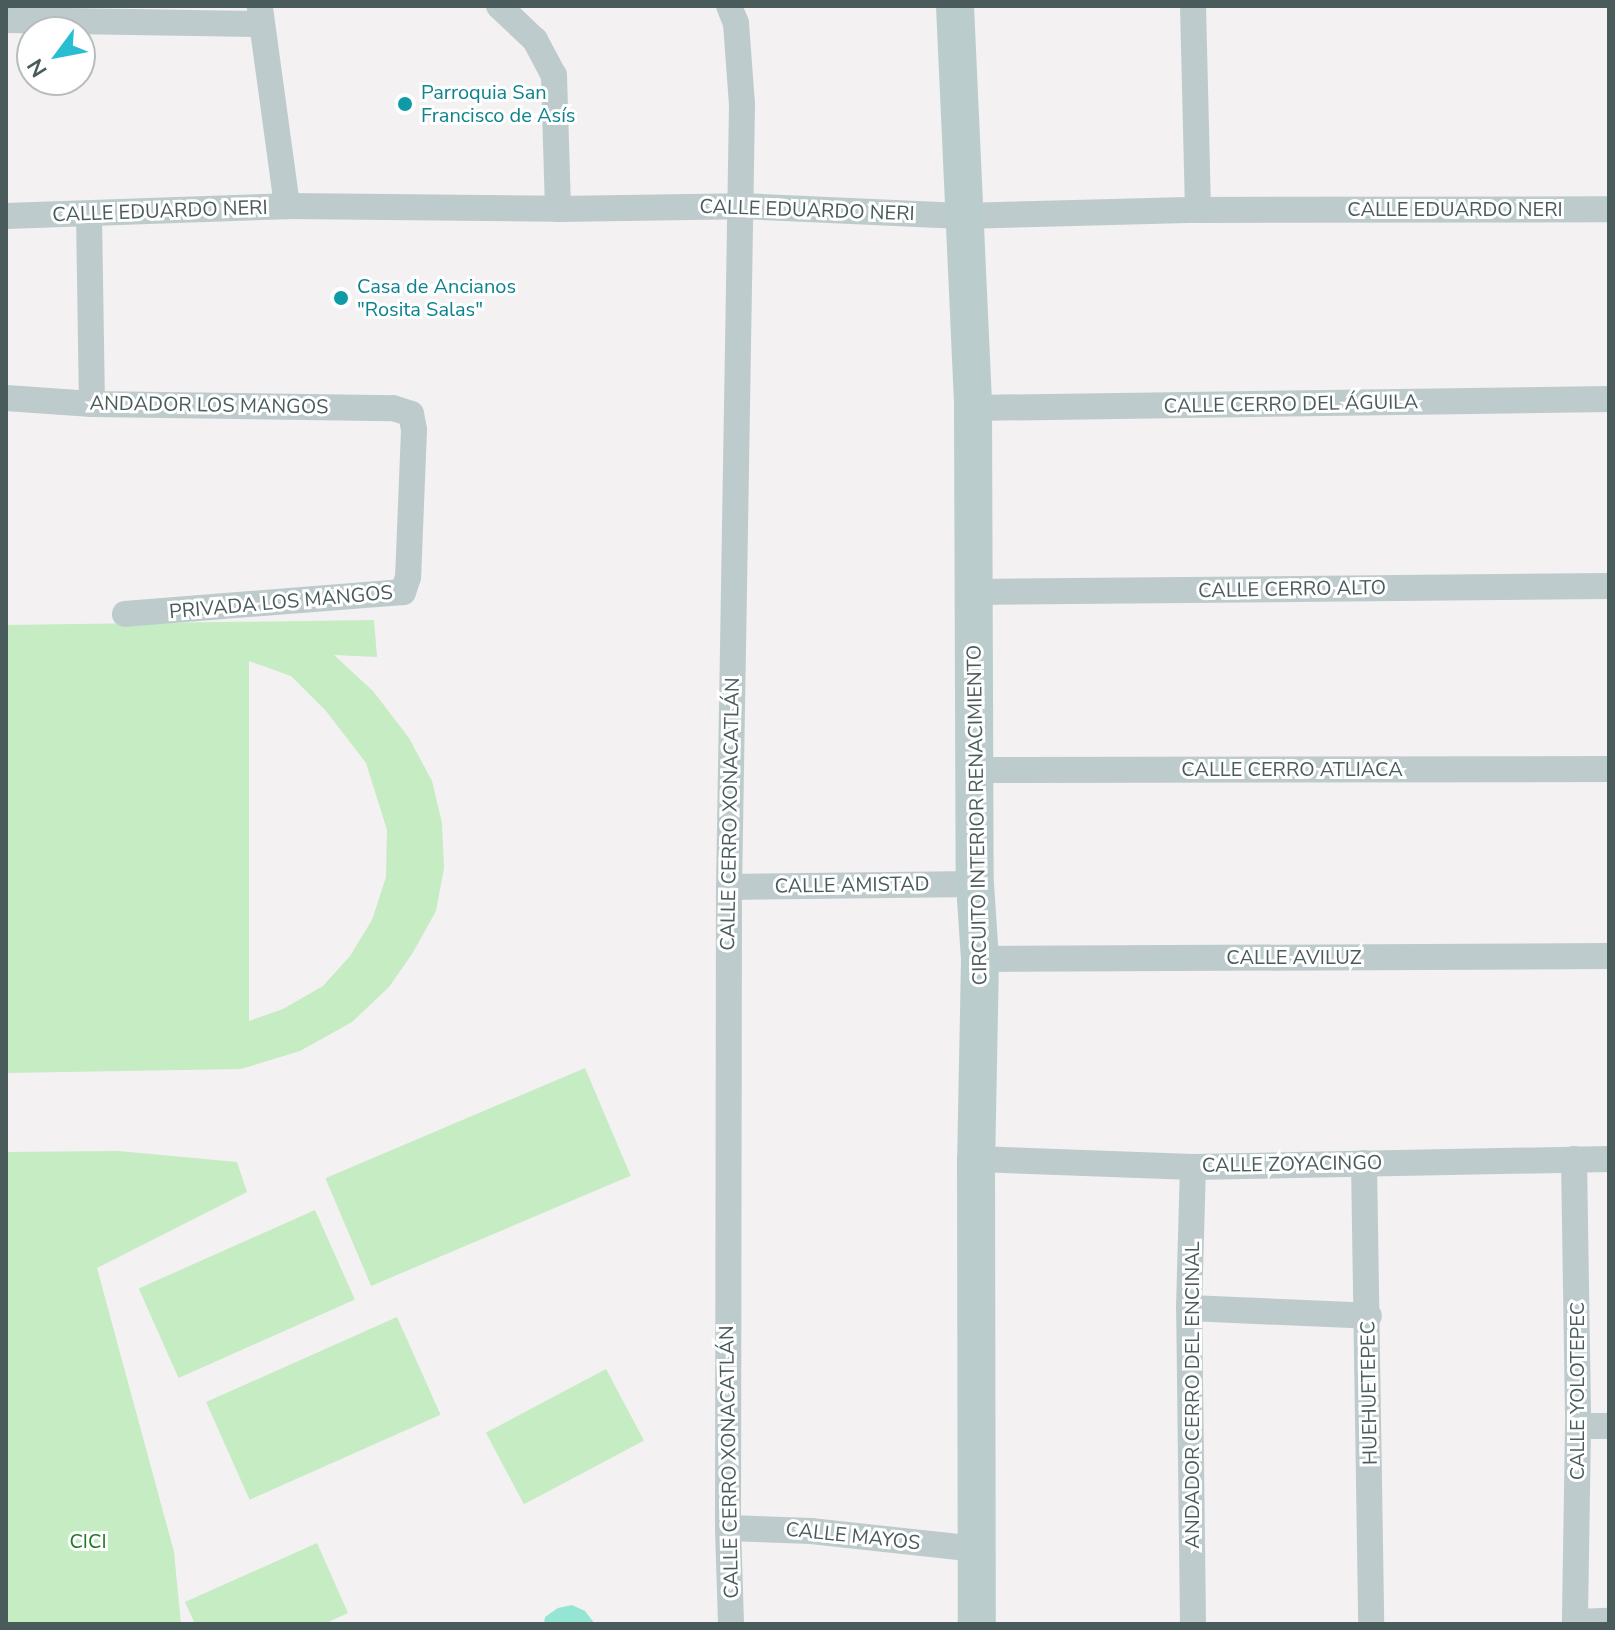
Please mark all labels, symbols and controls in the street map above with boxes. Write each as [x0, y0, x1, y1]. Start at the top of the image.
north arrow [16, 16, 96, 96]
text: N [20, 53, 54, 83]
place label: Parroquia San Francisco de Asís [421, 80, 575, 127]
marker: Parroquia San Francisco de Asís [396, 95, 414, 113]
street label: CALLE EDUARDO NERI [699, 194, 915, 226]
street label: CALLE EDUARDO NERI [52, 195, 268, 227]
street label: CALLE EDUARDO NERI [1347, 197, 1563, 221]
place label: Casa de Ancianos "Rosita Salas" [357, 274, 516, 321]
marker: Casa de Ancianos "Rosita Salas" [332, 289, 350, 307]
street label: CALLE CERRO DEL ÁGUILA [1164, 390, 1418, 418]
street label: ANDADOR LOS MANGOS [89, 391, 329, 419]
street label: CALLE CERRO ALTO [1198, 575, 1386, 603]
street label: PRIVADA LOS MANGOS [168, 580, 394, 624]
street label: CIRCUITO INTERIOR RENACIMIENTO [962, 645, 992, 985]
street label: CALLE CERRO XONACATLÁN [716, 677, 744, 951]
street label: CALLE CERRO ATLIACA [1181, 757, 1403, 781]
street label: CALLE AMISTAD [774, 872, 930, 898]
street label: CALLE AVILUZ [1226, 945, 1362, 969]
street label: CALLE ZOYACINGO [1202, 1150, 1382, 1178]
street label: ANDADOR CERRO DEL ENCINAL [1180, 1241, 1204, 1549]
street label: CALLE YOLOTEPEC [1565, 1302, 1589, 1480]
street label: HUEHUETEPEC [1356, 1321, 1382, 1465]
street label: CALLE CERRO XONACATLÁN [715, 1325, 743, 1599]
street label: CALLE MAYOS [784, 1517, 922, 1555]
park label: CICI [69, 1529, 107, 1553]

